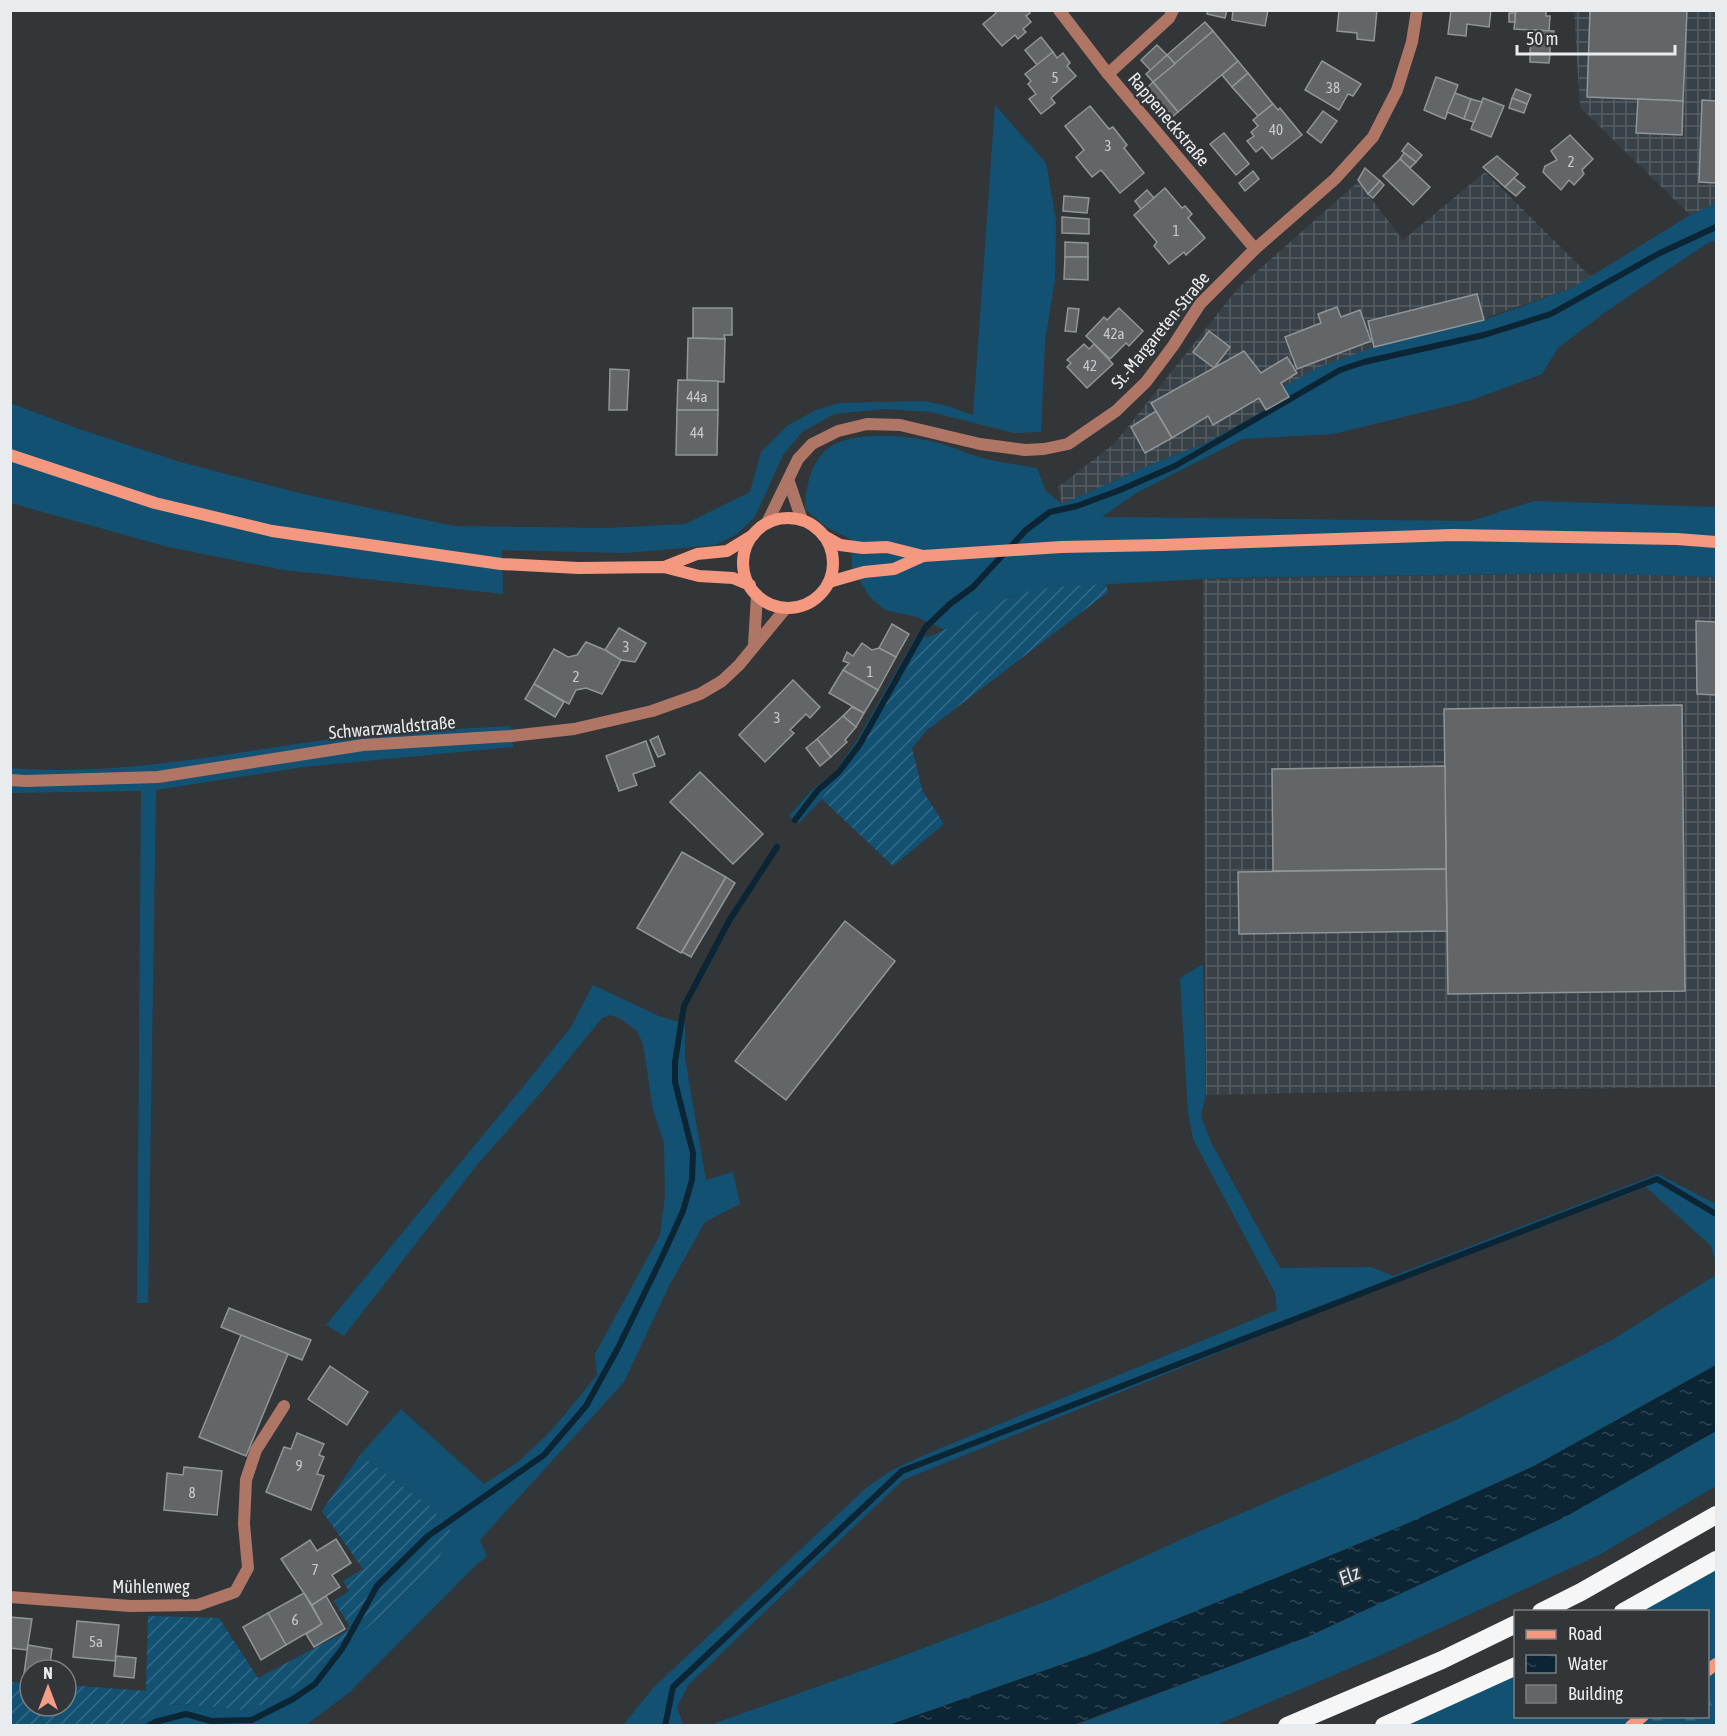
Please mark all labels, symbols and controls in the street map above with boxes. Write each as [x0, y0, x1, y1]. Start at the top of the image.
scale bar [1517, 18, 1674, 56]
text: 50 m [1526, 28, 1558, 49]
street label: Rappeneckstraße [1124, 68, 1214, 170]
house number: 5 [1051, 69, 1059, 86]
house number: 38 [1326, 79, 1340, 96]
house number: 40 [1269, 121, 1283, 138]
house number: 3 [1104, 137, 1112, 154]
house number: 2 [1567, 153, 1575, 170]
house number: 1 [1172, 222, 1180, 239]
street label: St.-Margareten-Straße [1107, 267, 1213, 393]
house number: 42a [1103, 325, 1125, 342]
house number: 42 [1083, 357, 1097, 374]
house number: 44a [686, 388, 708, 405]
house number: 44 [690, 424, 704, 441]
house number: 3 [622, 638, 630, 655]
house number: 1 [866, 663, 874, 680]
house number: 2 [572, 668, 580, 685]
house number: 3 [773, 709, 781, 726]
street label: Schwarzwaldstraße [328, 711, 456, 743]
house number: 9 [295, 1457, 303, 1474]
house number: 8 [188, 1484, 196, 1501]
water label: Elz [1335, 1560, 1364, 1590]
house number: 7 [311, 1561, 319, 1578]
street label: Mühlenweg [112, 1576, 190, 1597]
legend [1514, 1610, 1709, 1718]
house number: 6 [291, 1611, 299, 1628]
text: Road [1568, 1623, 1602, 1644]
house number: 5a [89, 1633, 103, 1650]
text: Water [1568, 1653, 1608, 1674]
north arrow [18, 1658, 78, 1718]
text: N [43, 1664, 53, 1682]
text: Building [1568, 1683, 1623, 1704]

